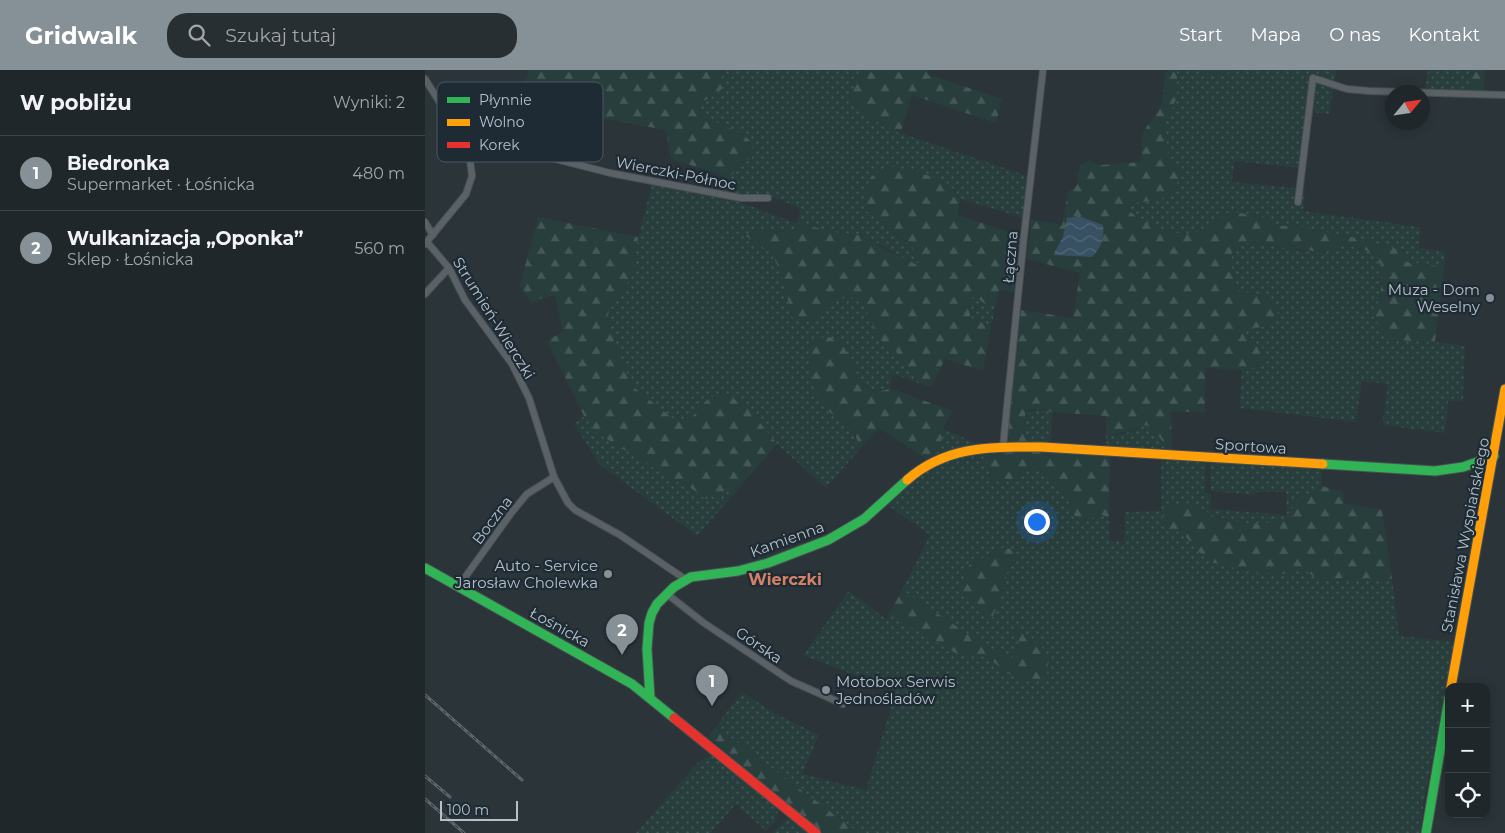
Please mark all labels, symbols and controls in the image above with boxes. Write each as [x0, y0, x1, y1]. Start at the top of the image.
search box [167, 13, 517, 58]
text: Gridwalk [25, 21, 137, 50]
icon: search [185, 21, 213, 49]
text: Szukaj tutaj [225, 24, 336, 47]
text: Start [1179, 24, 1223, 46]
text: Mapa [1251, 24, 1301, 46]
text: O nas [1329, 24, 1381, 46]
text: Kontakt [1409, 24, 1480, 46]
legend [437, 82, 603, 162]
north arrow [1385, 85, 1430, 130]
text: W pobliżu [20, 90, 132, 115]
text: Płynnie [479, 91, 532, 109]
text: Wyniki: 2 [333, 93, 405, 112]
text: Wolno [479, 113, 525, 131]
text: Korek [479, 136, 520, 154]
text: Biedronka [67, 152, 170, 175]
street label: Wierczki-Północ [614, 152, 738, 194]
text: 1 [33, 164, 39, 183]
text: 480 m [352, 164, 405, 183]
text: Supermarket · Łośnicka [67, 175, 255, 194]
text: Wulkanizacja „Oponka” [67, 227, 304, 250]
street label: Łączna [998, 230, 1022, 284]
text: 2 [31, 239, 41, 258]
text: 560 m [354, 239, 405, 258]
text: Sklep · Łośnicka [67, 250, 194, 269]
street label: Strumień-Wierczki [449, 253, 539, 383]
place label: Muza - Dom Weselny [1388, 280, 1481, 316]
marker: Muza - Dom Weselny [1484, 292, 1496, 304]
street label: Sportowa [1215, 434, 1287, 458]
street label: Stanisława Wyspiańskiego [1437, 436, 1493, 634]
street label: Boczna [468, 492, 516, 548]
your location [1024, 509, 1050, 535]
street label: Kamienna [747, 517, 827, 561]
place label: Auto - Service Jarosław Cholewka [454, 556, 598, 592]
marker: Auto - Service Jarosław Cholewka [602, 568, 614, 580]
district label: Wierczki [748, 570, 822, 589]
street label: Łośnicka [527, 603, 593, 651]
pin: 2 [606, 614, 638, 655]
street label: Górska [732, 623, 786, 667]
pin: 1 [696, 665, 728, 706]
place label: Motobox Serwis Jednośladów [835, 672, 955, 708]
map controls [1445, 683, 1490, 818]
button: + [1445, 683, 1490, 728]
marker: Motobox Serwis Jednośladów [820, 684, 832, 696]
button: − [1445, 728, 1490, 773]
button: locate [1445, 773, 1490, 818]
scale bar [440, 798, 517, 821]
text: 100 m [447, 801, 489, 819]

